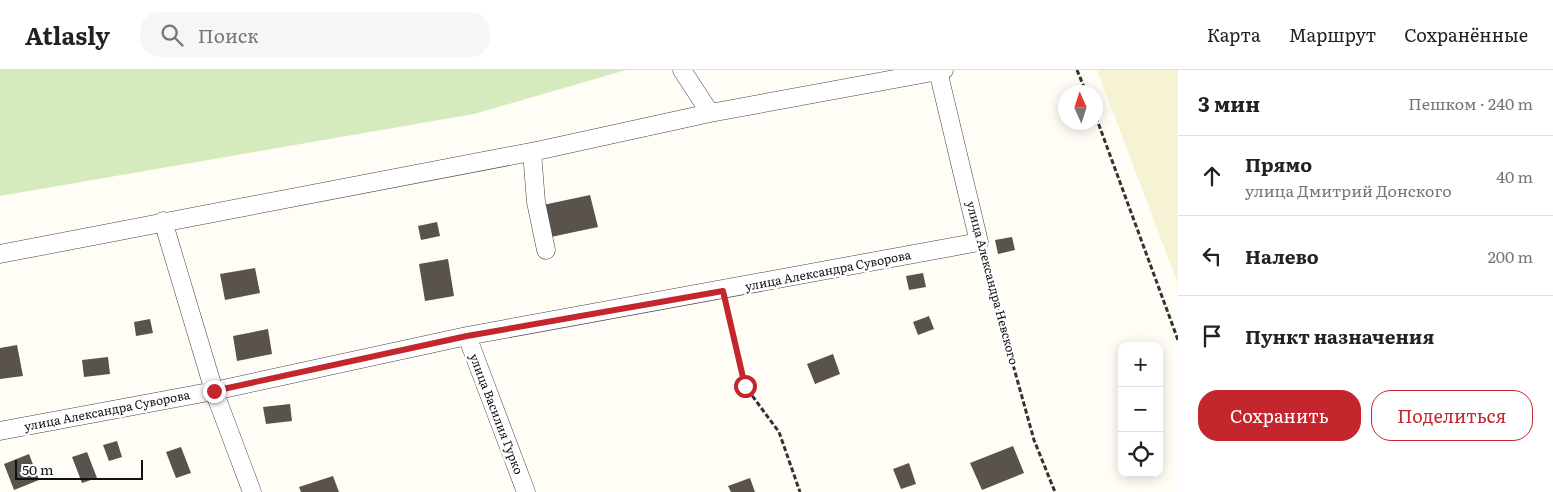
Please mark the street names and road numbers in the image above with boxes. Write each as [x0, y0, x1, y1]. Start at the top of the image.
street label: улица Александра Невского [962, 199, 1023, 367]
street label: улица Александра Суворова [743, 245, 913, 295]
street label: улица Василия Гурко [466, 351, 528, 477]
street label: улица Александра Суворова [22, 385, 192, 435]

